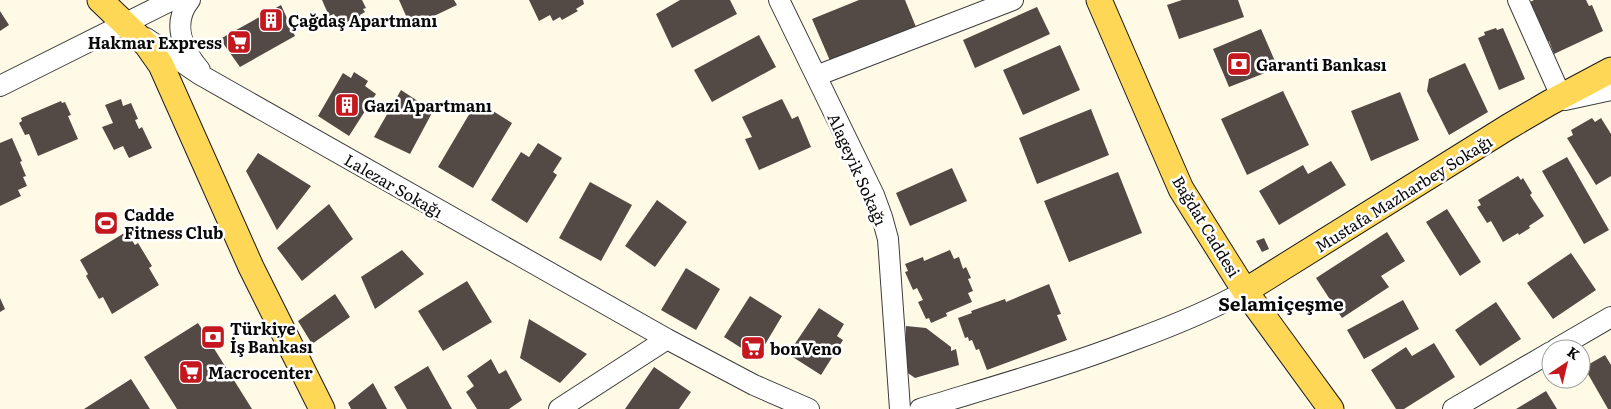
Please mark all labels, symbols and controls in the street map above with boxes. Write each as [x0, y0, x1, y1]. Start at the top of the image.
building icon: Çağdaş Apartmanı [258, 7, 284, 33]
place label: Çağdaş Apartmanı [288, 8, 438, 32]
supermarket icon: Hakmar Express [226, 29, 252, 55]
place label: Hakmar Express [88, 30, 222, 54]
bank icon: Garanti Bankası [1226, 51, 1252, 77]
place label: Garanti Bankası [1256, 52, 1387, 76]
building icon: Gazi Apartmanı [334, 92, 360, 118]
place label: Gazi Apartmanı [364, 93, 492, 117]
street label: Alageyik Sokağı [822, 109, 894, 229]
street label: Mustafa Mazharbey Sokağı [1310, 128, 1496, 258]
street label: Lalezar Sokağı [340, 147, 448, 223]
street label: Bağdat Caddesi [1167, 171, 1247, 281]
place label: Cadde Fitness Club [124, 202, 223, 244]
sports icon: Cadde Fitness Club [93, 210, 119, 236]
district label: Selamiçeşme [1218, 289, 1344, 317]
place label: Türkiye İş Bankası [230, 316, 313, 358]
bank icon: Türkiye İş Bankası [200, 324, 226, 350]
supermarket icon: bonVeno [740, 335, 766, 361]
place label: bonVeno [770, 336, 842, 360]
north arrow [1541, 339, 1591, 389]
text: K [1564, 341, 1584, 364]
supermarket icon: Macrocenter [178, 359, 204, 385]
place label: Macrocenter [208, 360, 313, 384]

